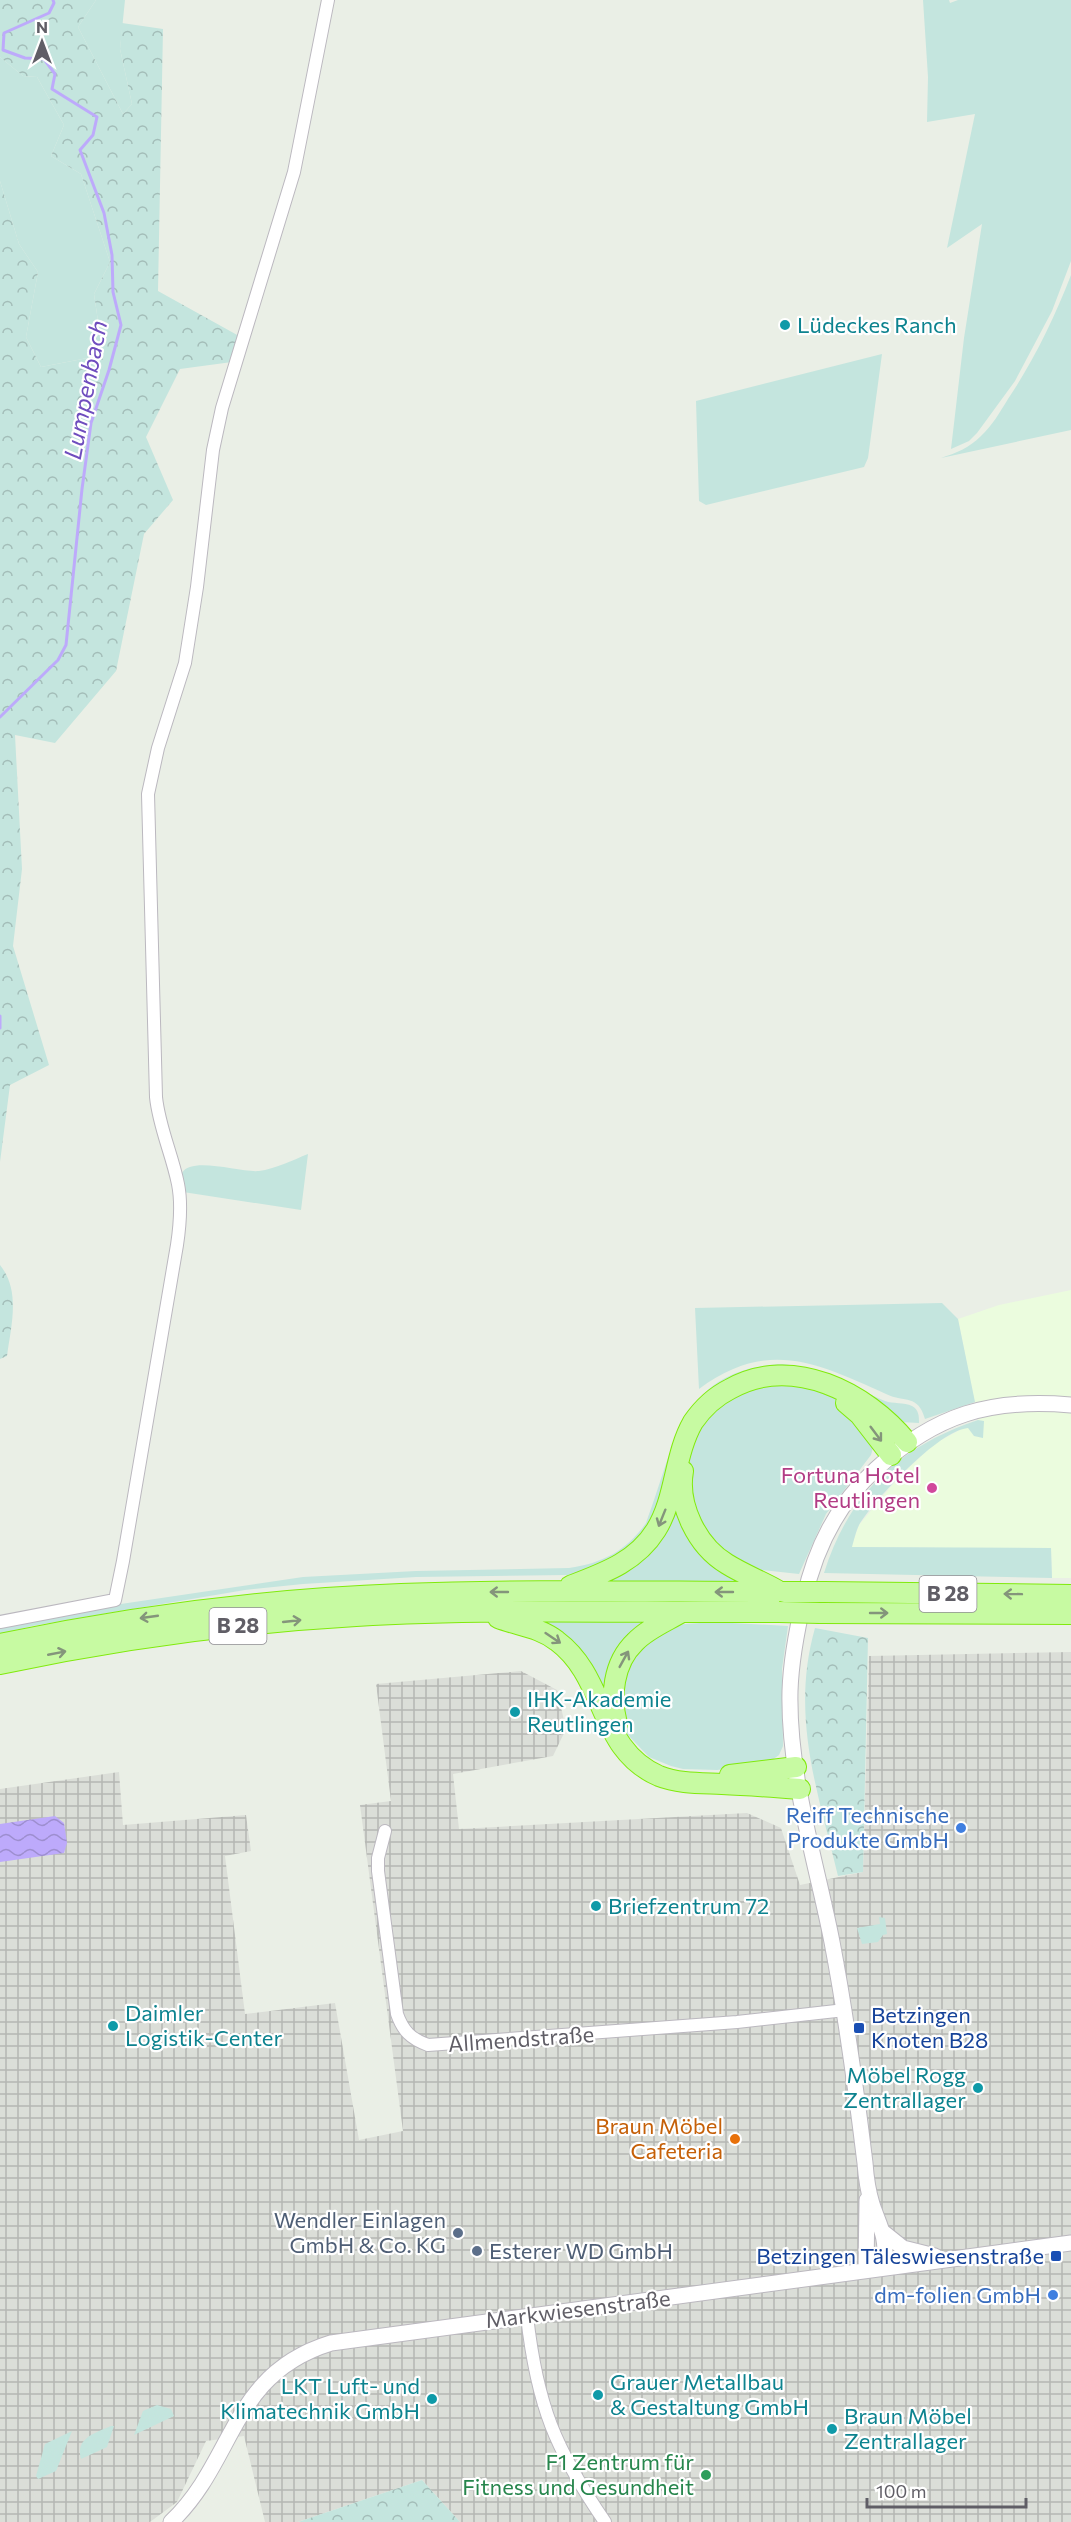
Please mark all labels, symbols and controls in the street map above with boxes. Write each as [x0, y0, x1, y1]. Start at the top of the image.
north arrow [12, 12, 72, 72]
text: N [36, 17, 48, 36]
place label: Lüdeckes Ranch [797, 311, 957, 338]
water label: Lumpenbach [57, 318, 112, 462]
marker: Lüdeckes Ranch [778, 318, 792, 332]
one-way arrow [870, 1426, 882, 1442]
place label: Fortuna Hotel Reutlingen [781, 1461, 920, 1513]
marker: Fortuna Hotel Reutlingen [925, 1481, 939, 1495]
one-way arrow [656, 1508, 667, 1526]
road number: B 28 [920, 1576, 976, 1612]
one-way arrow [489, 1586, 509, 1597]
one-way arrow [714, 1586, 734, 1598]
one-way arrow [1003, 1588, 1023, 1600]
one-way arrow [868, 1607, 888, 1619]
road number: B 28 [210, 1608, 266, 1644]
one-way arrow [140, 1612, 160, 1623]
one-way arrow [282, 1615, 302, 1626]
one-way arrow [544, 1632, 560, 1644]
one-way arrow [47, 1647, 67, 1658]
one-way arrow [618, 1651, 630, 1668]
place label: IHK-Akademie Reutlingen [527, 1685, 671, 1737]
marker: IHK-Akademie Reutlingen [508, 1705, 522, 1719]
place label: Reiff Technische Produkte GmbH [786, 1801, 949, 1853]
marker: Reiff Technische Produkte GmbH [954, 1821, 968, 1835]
place label: Briefzentrum 72 [608, 1892, 769, 1919]
marker: Briefzentrum 72 [589, 1899, 603, 1913]
place label: Daimler Logistik-Center [125, 1999, 282, 2051]
place label: Betzingen Knoten B28 [871, 2001, 988, 2053]
marker: Daimler Logistik-Center [106, 2019, 120, 2033]
street label: Allmendstraße [447, 2020, 595, 2057]
marker: Betzingen Knoten B28 [852, 2021, 866, 2035]
place label: Möbel Rogg Zentrallager [843, 2061, 966, 2113]
marker: Möbel Rogg Zentrallager [971, 2081, 985, 2095]
place label: Braun Möbel Cafeteria [595, 2112, 723, 2164]
marker: Braun Möbel Cafeteria [728, 2132, 742, 2146]
place label: Wendler Einlagen GmbH & Co. KG [274, 2206, 446, 2258]
marker: Wendler Einlagen GmbH & Co. KG [451, 2226, 465, 2240]
place label: Esterer WD GmbH [489, 2237, 673, 2264]
place label: Betzingen Täleswiesenstraße [756, 2242, 1044, 2269]
marker: Esterer WD GmbH [470, 2244, 484, 2258]
marker: Betzingen Täleswiesenstraße [1049, 2249, 1063, 2263]
place label: dm-folien GmbH [874, 2281, 1041, 2308]
street label: Markwiesenstraße [484, 2284, 672, 2333]
marker: dm-folien GmbH [1046, 2288, 1060, 2302]
place label: Grauer Metallbau & Gestaltung GmbH [610, 2368, 809, 2420]
place label: LKT Luft- und Klimatechnik GmbH [220, 2372, 420, 2424]
marker: Grauer Metallbau & Gestaltung GmbH [591, 2388, 605, 2402]
marker: LKT Luft- und Klimatechnik GmbH [425, 2392, 439, 2406]
place label: Braun Möbel Zentrallager [844, 2402, 972, 2454]
marker: Braun Möbel Zentrallager [825, 2422, 839, 2436]
place label: F1 Zentrum für Fitness und Gesundheit [462, 2448, 694, 2500]
marker: F1 Zentrum für Fitness und Gesundheit [699, 2468, 713, 2482]
scale bar [867, 2471, 1026, 2509]
text: 100 m [876, 2480, 926, 2502]

